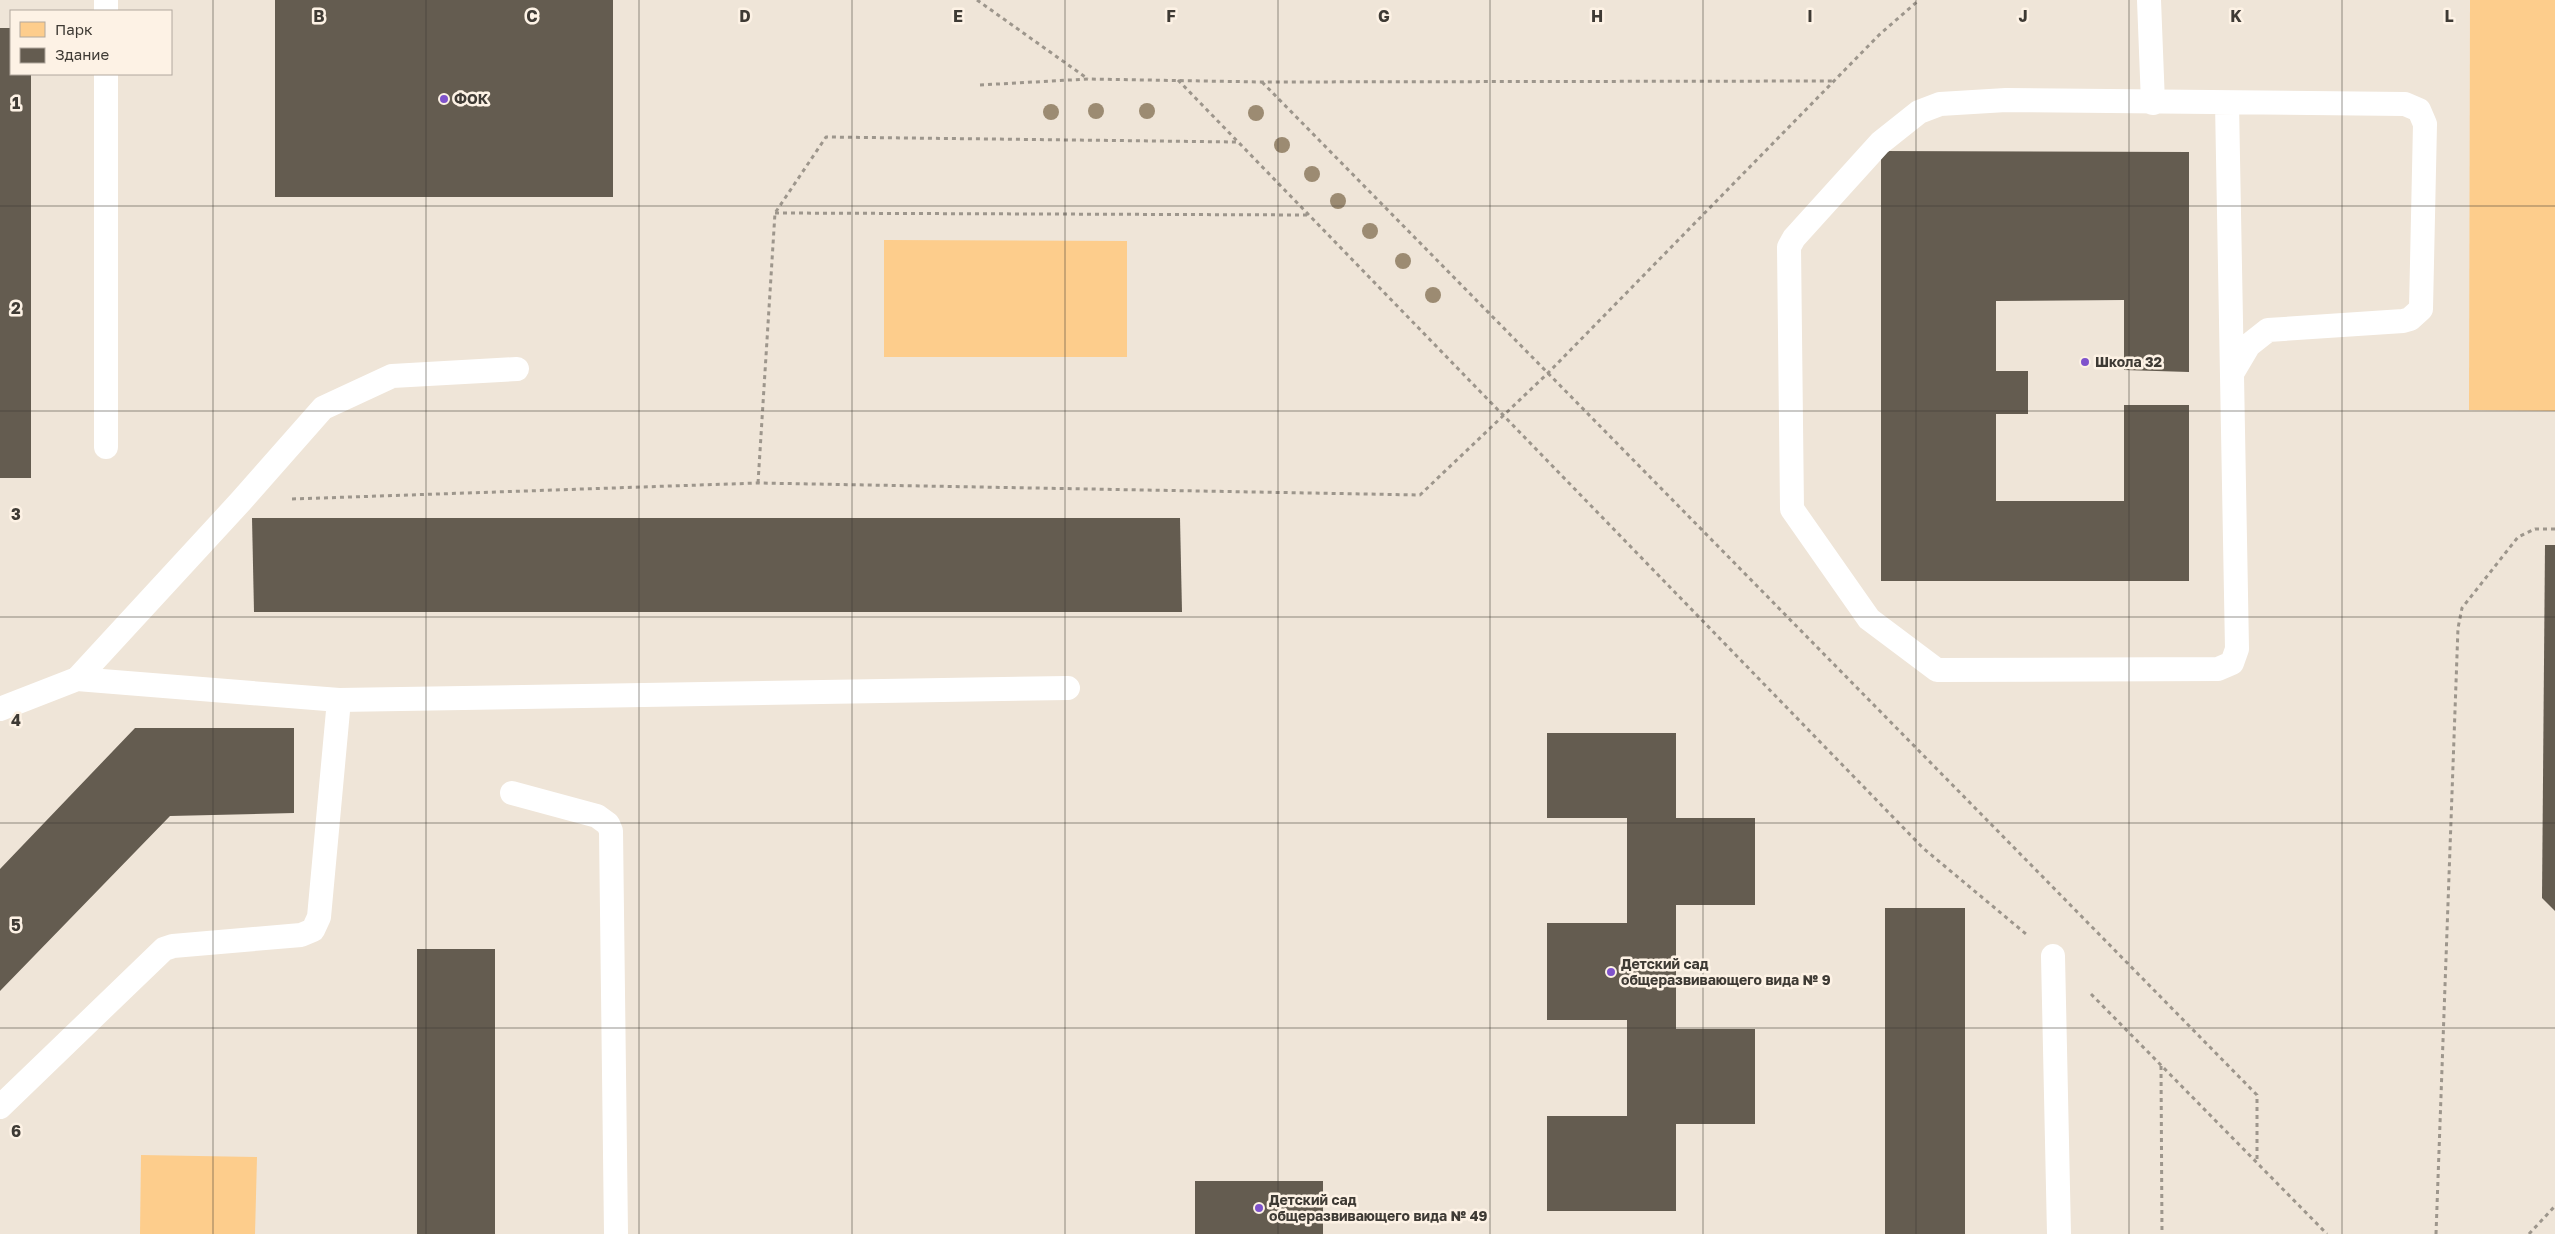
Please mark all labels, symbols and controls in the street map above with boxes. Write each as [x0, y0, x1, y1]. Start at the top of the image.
text: B [313, 6, 325, 26]
text: C [526, 6, 538, 26]
text: D [739, 6, 751, 26]
text: E [953, 6, 963, 26]
text: F [1166, 6, 1176, 26]
text: G [1378, 6, 1390, 26]
text: H [1591, 6, 1603, 26]
text: I [1807, 6, 1813, 26]
text: J [2018, 6, 2028, 26]
text: K [2230, 6, 2242, 26]
text: L [2444, 6, 2454, 26]
legend [10, 10, 172, 75]
text: Парк [55, 20, 93, 38]
text: Здание [55, 45, 109, 63]
place label: ФОК [454, 90, 489, 107]
text: 1 [12, 93, 20, 113]
marker: ФОК [438, 93, 450, 105]
text: 2 [11, 298, 21, 318]
place label: Школа 32 [2095, 353, 2163, 370]
marker: Школа 32 [2079, 356, 2091, 368]
text: 3 [11, 504, 21, 524]
text: 4 [11, 710, 21, 730]
text: 5 [11, 915, 21, 935]
place label: Детский сад общеразвивающего вида № 9 [1621, 955, 1831, 988]
marker: Детский сад общеразвивающего вида № 9 [1605, 966, 1617, 978]
text: 6 [11, 1121, 21, 1141]
place label: Детский сад общеразвивающего вида № 49 [1269, 1191, 1487, 1224]
marker: Детский сад общеразвивающего вида № 49 [1253, 1202, 1265, 1214]

